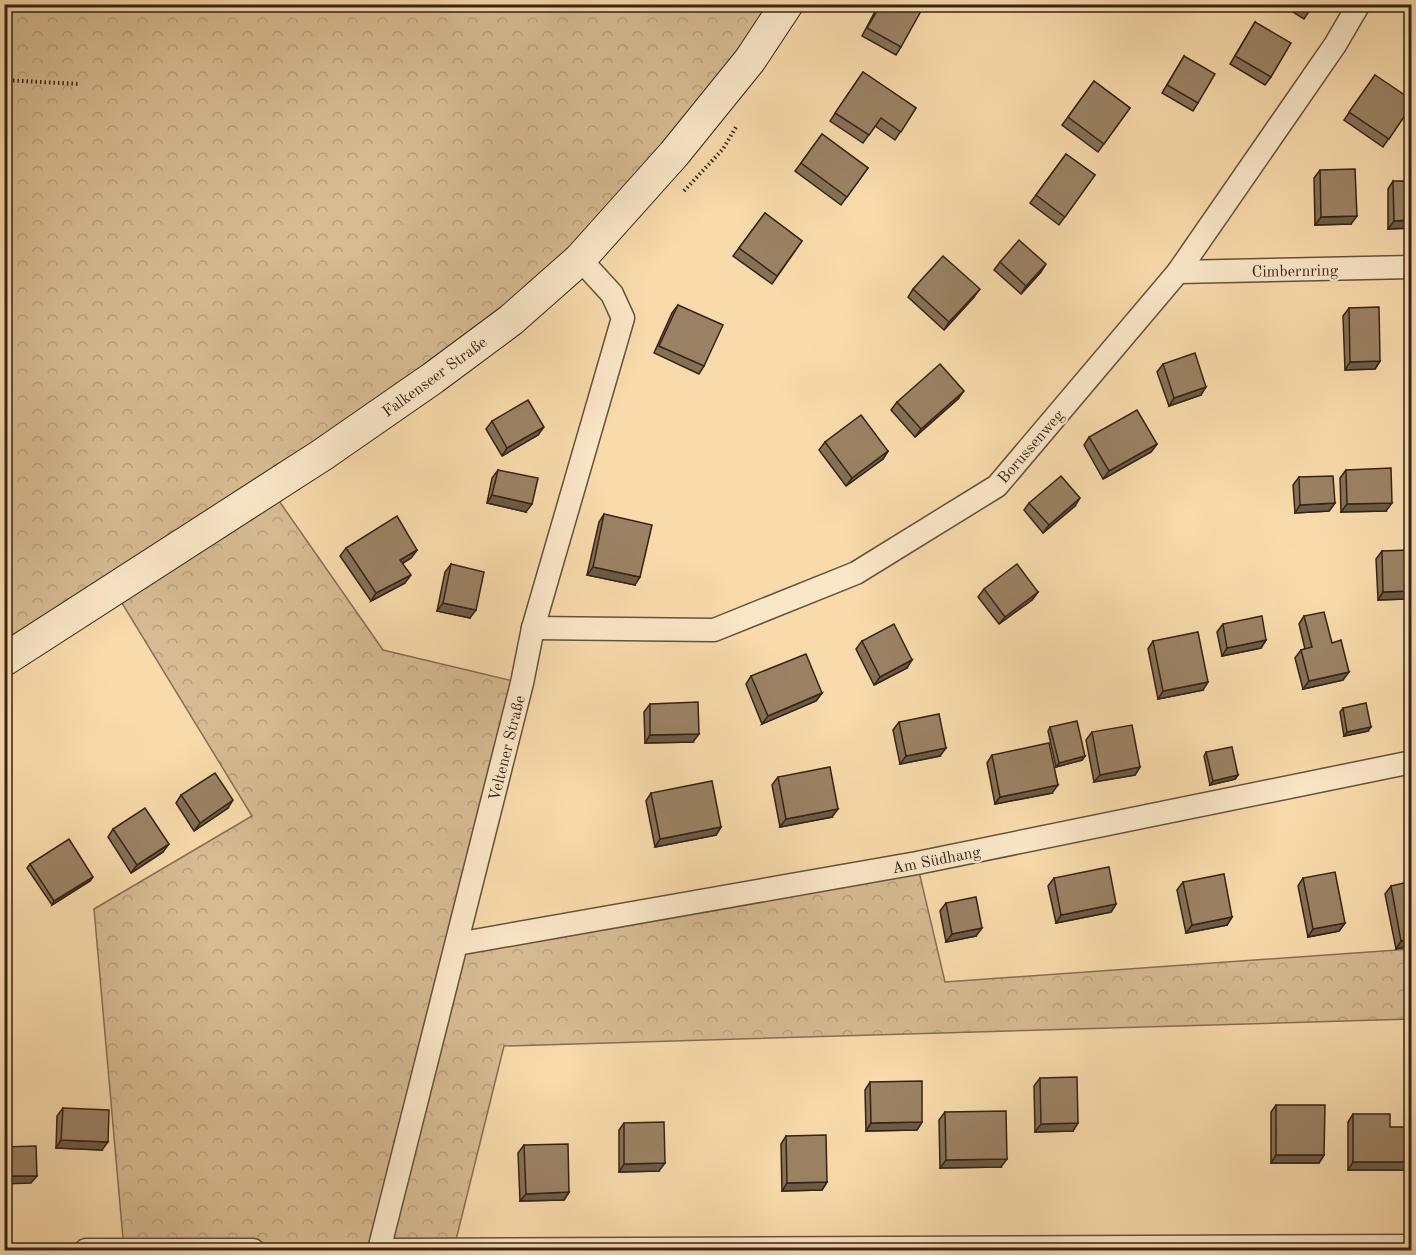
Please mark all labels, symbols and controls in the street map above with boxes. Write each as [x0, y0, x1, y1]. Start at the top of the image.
street label: Cimbernring [1252, 263, 1339, 281]
street label: Falkenseer Straße [380, 334, 490, 421]
street label: Borussenweg [995, 407, 1068, 487]
street label: Veltener Straße [487, 694, 529, 803]
street label: Am Südhang [891, 844, 982, 877]

